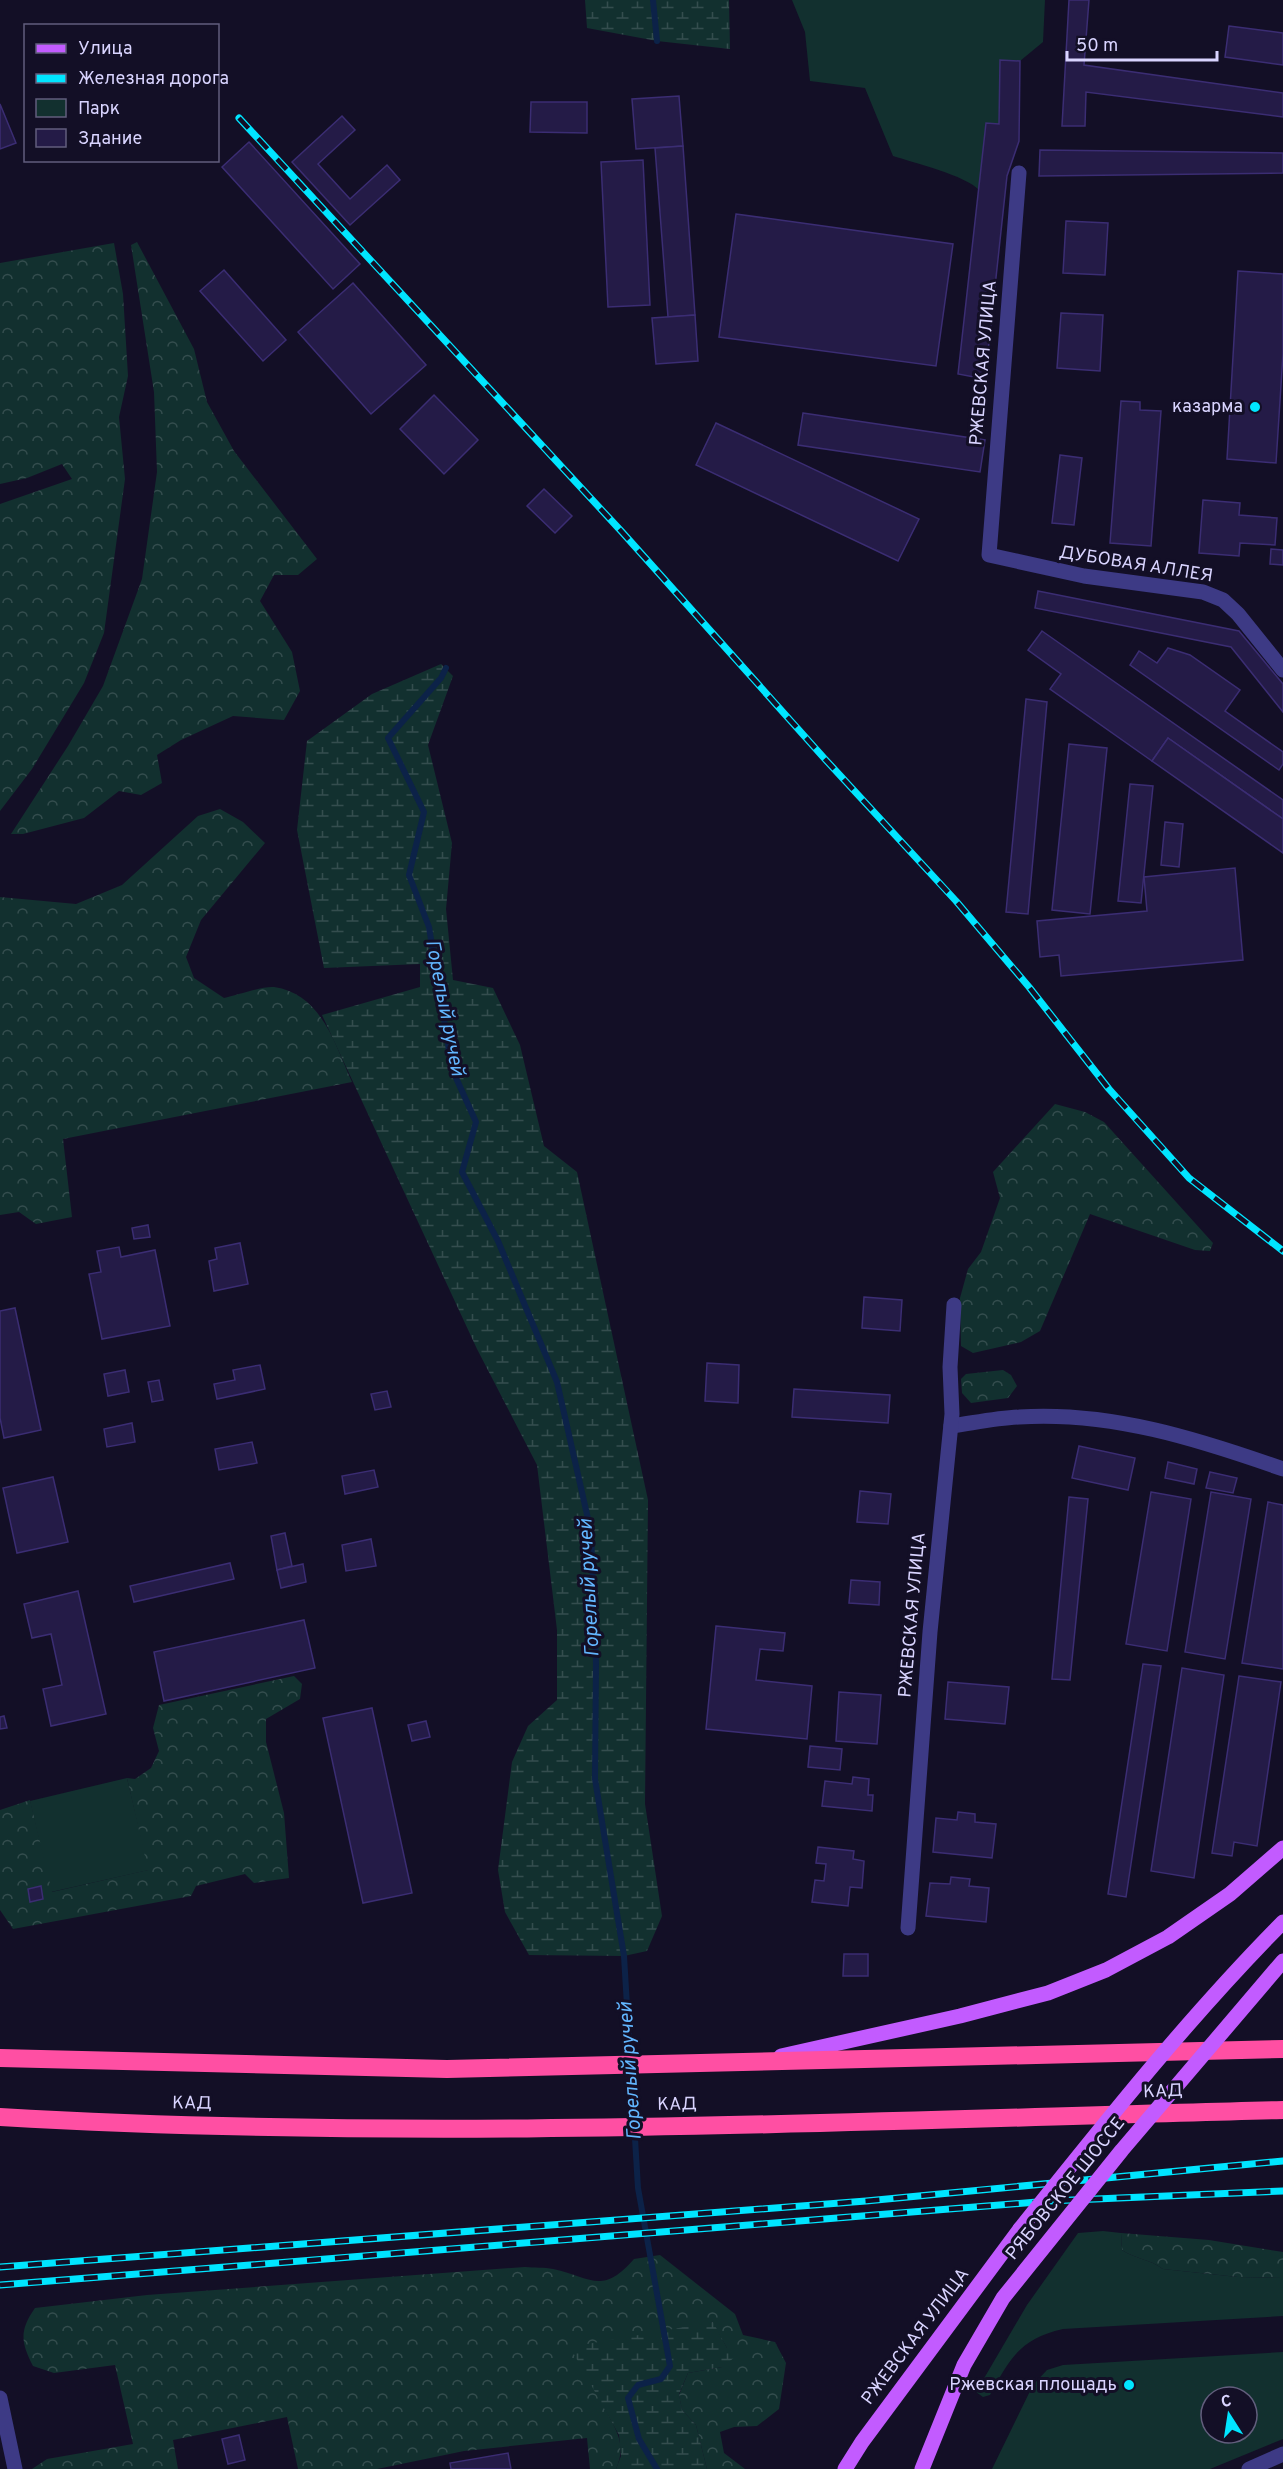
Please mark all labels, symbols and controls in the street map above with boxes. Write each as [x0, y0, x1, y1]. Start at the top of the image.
legend [24, 24, 219, 162]
scale bar [1067, 24, 1217, 62]
text: 50 m [1076, 35, 1118, 58]
text: Улица [78, 38, 132, 61]
text: Железная дорога [78, 68, 229, 91]
text: Парк [78, 98, 120, 121]
text: Здание [78, 128, 142, 151]
street label: РЖЕВСКАЯ УЛИЦА [965, 279, 1003, 447]
place label: казарма [1172, 396, 1243, 419]
marker: казарма [1248, 400, 1262, 414]
street label: ДУБОВАЯ АЛЛЕЯ [1057, 541, 1215, 589]
water label: Горелый ручей [418, 938, 470, 1080]
water label: Горелый ручей [573, 1517, 607, 1658]
street label: РЖЕВСКАЯ УЛИЦА [894, 1531, 932, 1699]
water label: Горелый ручей [613, 2000, 649, 2141]
street label: КАД [1143, 2080, 1183, 2104]
street label: КАД [172, 2092, 212, 2116]
street label: КАД [657, 2093, 697, 2117]
street label: РЯБОВСКОЕ ШОССЕ [1001, 2113, 1131, 2265]
street label: РЖЕВСКАЯ УЛИЦА [857, 2264, 975, 2410]
place label: Ржевская площадь [949, 2374, 1117, 2397]
marker: Ржевская площадь [1122, 2378, 1136, 2392]
north arrow [1199, 2385, 1259, 2445]
text: С [1219, 2391, 1233, 2413]

